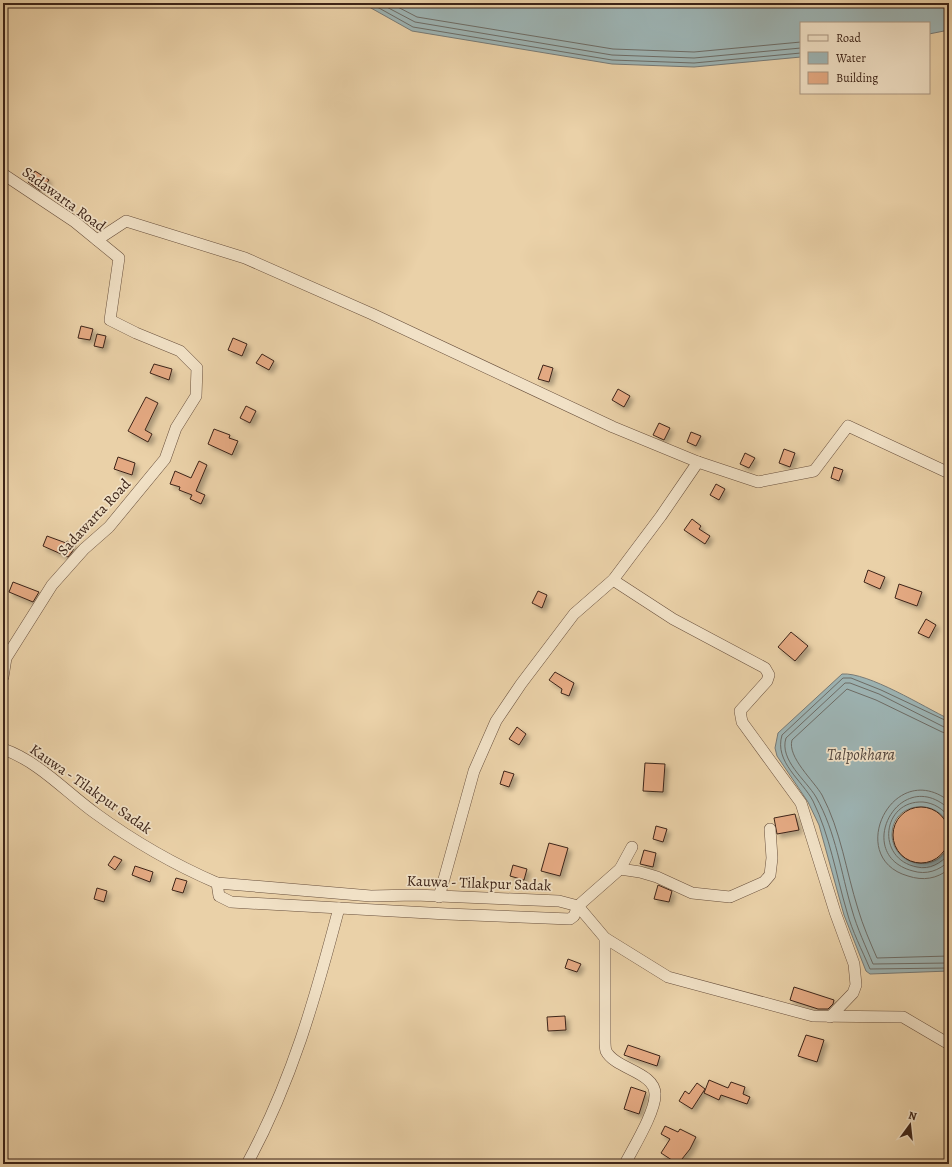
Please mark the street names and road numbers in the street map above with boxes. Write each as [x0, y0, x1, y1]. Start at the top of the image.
street label: Sadawarta Road [18, 162, 111, 237]
street label: Sadawarta Road [53, 473, 136, 560]
street label: Kauwa - Tilakpur Sadak [26, 739, 156, 839]
street label: Kauwa - Tilakpur Sadak [406, 870, 552, 896]

